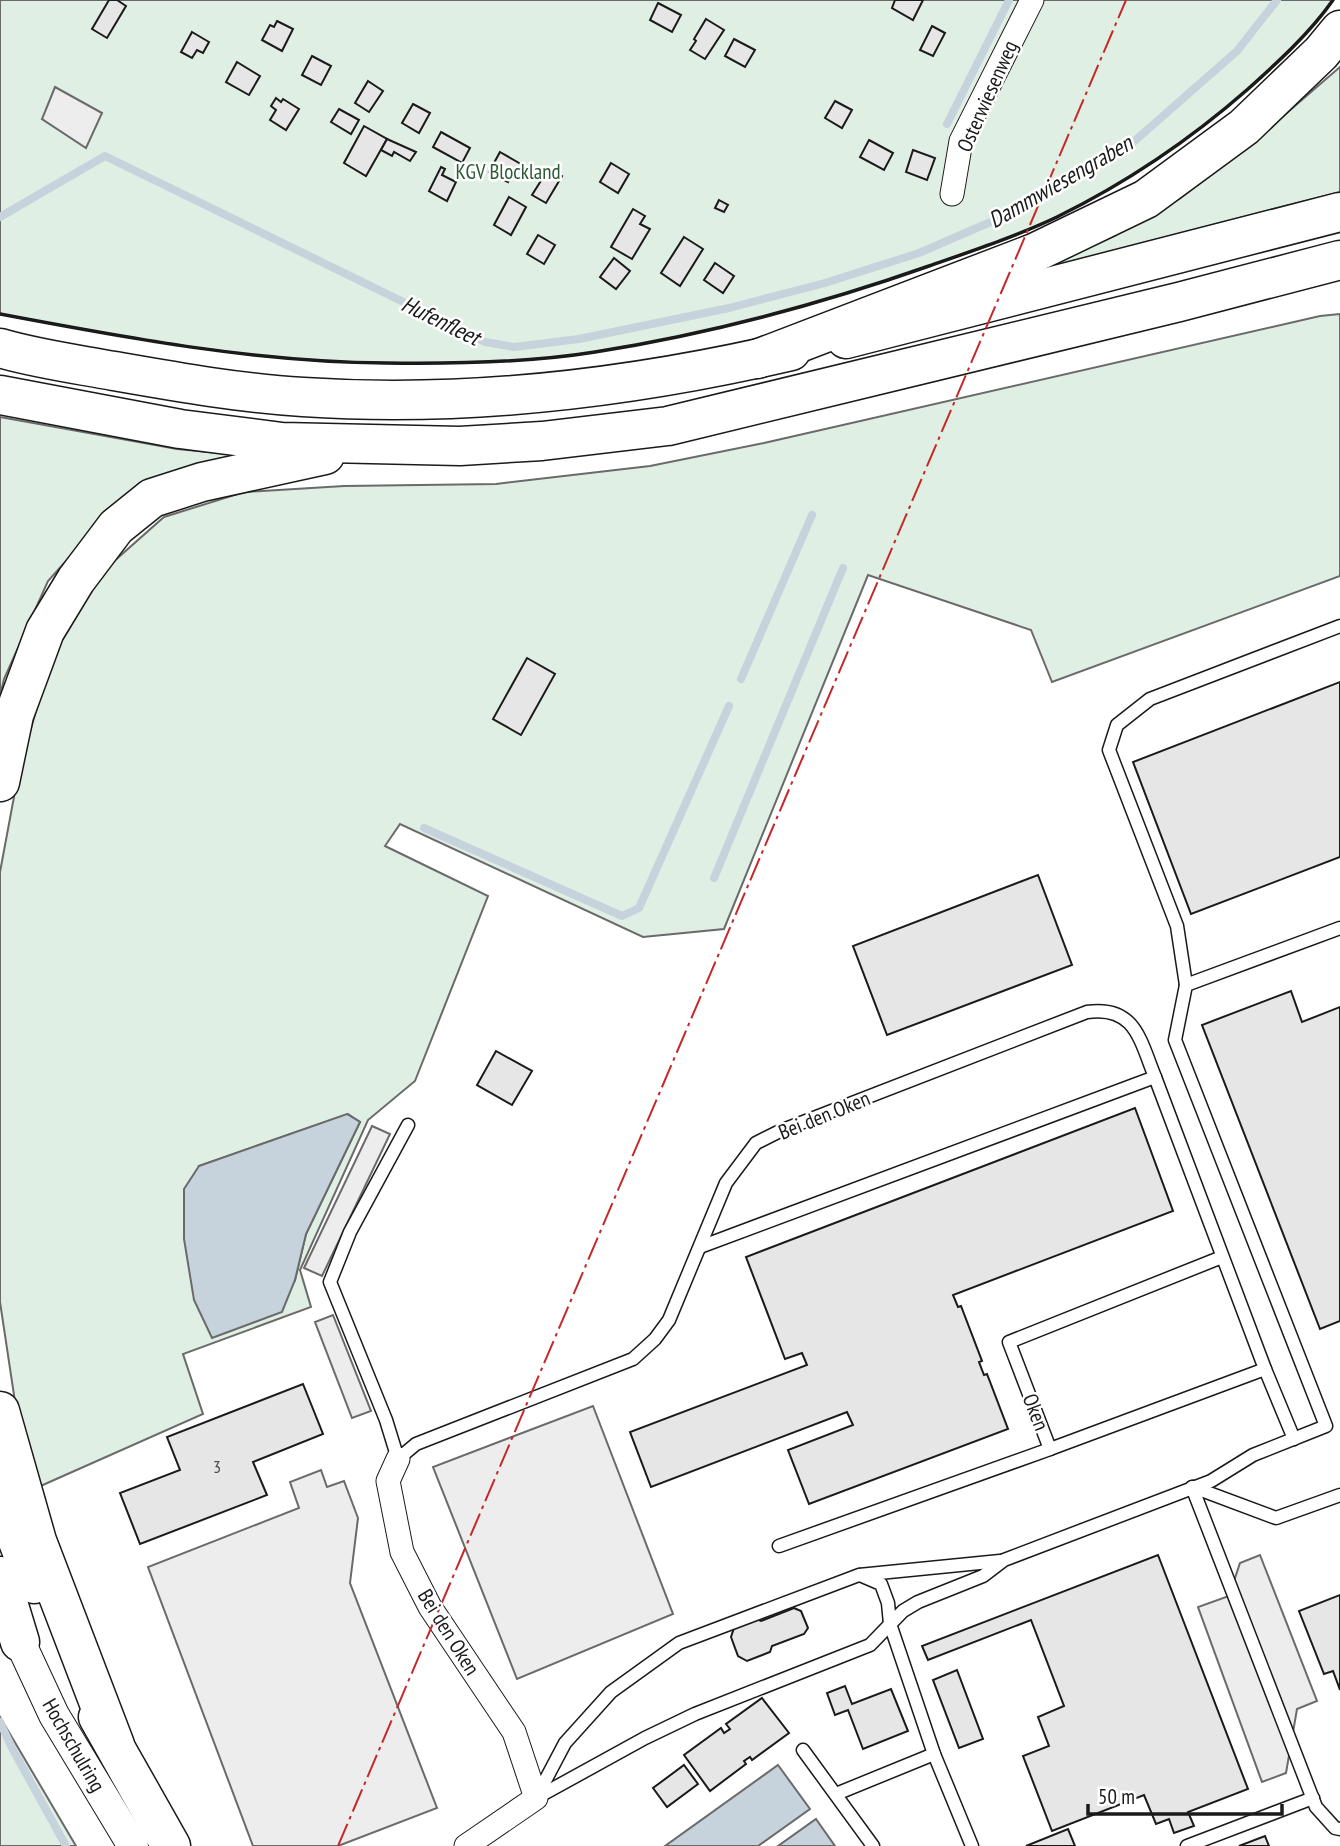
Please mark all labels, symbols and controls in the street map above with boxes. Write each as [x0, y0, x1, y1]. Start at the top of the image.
street label: Osterwiesenweg [950, 36, 1024, 156]
water label: Dammwiesengraben [983, 127, 1139, 234]
park label: KGV Blockland [455, 158, 561, 185]
water label: Hufenfleet [397, 289, 487, 353]
street label: Bei den Oken [774, 1084, 874, 1146]
street label: Oken [1017, 1390, 1055, 1434]
house number: 3 [213, 1455, 221, 1478]
street label: Bei den Oken [412, 1584, 486, 1680]
street label: Hochschulring [36, 1693, 112, 1797]
scale bar [1088, 1772, 1282, 1816]
text: 50 m [1098, 1783, 1135, 1810]

